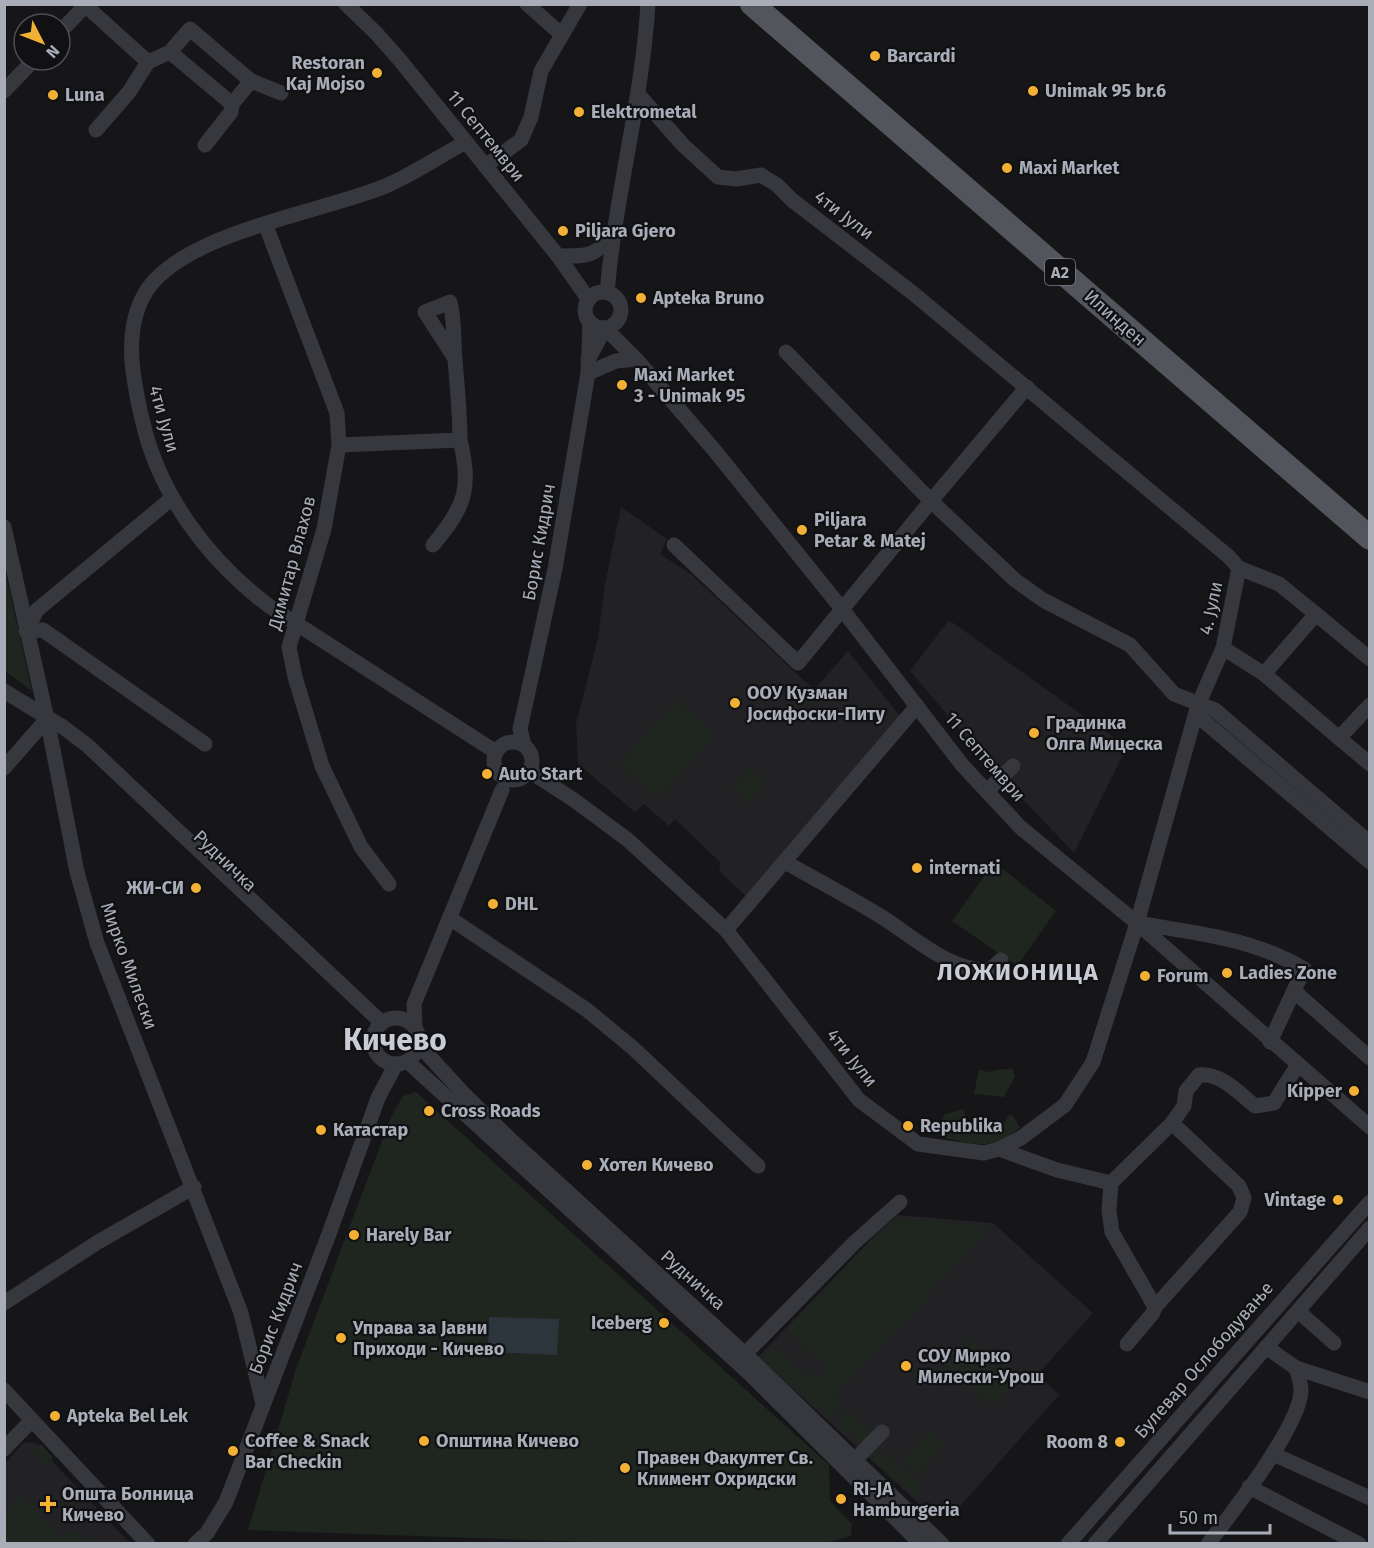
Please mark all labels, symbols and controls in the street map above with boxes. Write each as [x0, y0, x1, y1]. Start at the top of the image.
north arrow [12, 12, 72, 72]
text: N [42, 41, 63, 62]
place label: Barcardi [887, 45, 956, 67]
marker: Barcardi [868, 49, 882, 63]
place label: Restoran Kaj Mojso [286, 52, 365, 95]
marker: Restoran Kaj Mojso [370, 66, 384, 80]
place label: Unimak 95 br.6 [1045, 80, 1166, 102]
place label: Luna [65, 84, 105, 106]
marker: Unimak 95 br.6 [1026, 84, 1040, 98]
street label: 11 Септември [442, 86, 530, 186]
marker: Luna [46, 88, 60, 102]
place label: Elektrometal [591, 101, 697, 123]
marker: Elektrometal [572, 105, 586, 119]
place label: Maxi Market [1019, 157, 1120, 179]
marker: Maxi Market [1000, 161, 1014, 175]
street label: 4ти Јули [810, 186, 878, 244]
place label: Piljara Gjero [575, 220, 676, 242]
marker: Piljara Gjero [556, 224, 570, 238]
road number: A2 [1045, 259, 1075, 285]
street label: Илинден [1080, 285, 1150, 351]
place label: Apteka Bruno [652, 287, 764, 309]
marker: Apteka Bruno [634, 291, 648, 305]
place label: Maxi Market 3 - Unimak 95 [633, 364, 746, 407]
marker: Maxi Market 3 - Unimak 95 [615, 378, 629, 392]
street label: 4ти Јули [144, 383, 184, 455]
street label: Борис Кидрич [518, 482, 560, 602]
street label: Димитар Влахов [263, 494, 320, 633]
place label: Piljara Petar & Matej [814, 509, 926, 552]
marker: Piljara Petar & Matej [795, 523, 809, 537]
street label: 4. Јули [1195, 579, 1227, 637]
place label: ООУ Кузман Јосифоски-Питу [746, 682, 886, 725]
marker: ООУ Кузман Јосифоски-Питу [728, 696, 742, 710]
street label: 11 Септември [940, 708, 1030, 806]
place label: Градинка Олга Мицеска [1046, 712, 1163, 755]
marker: Градинка Олга Мицеска [1027, 726, 1041, 740]
place label: Auto Start [498, 763, 583, 785]
marker: Auto Start [480, 767, 494, 781]
street label: Рудничка [189, 826, 261, 896]
place label: internati [929, 857, 1001, 879]
marker: internati [910, 861, 924, 875]
place label: ЖИ-СИ [125, 877, 184, 899]
marker: ЖИ-СИ [189, 881, 203, 895]
place label: DHL [505, 893, 538, 915]
marker: DHL [486, 897, 500, 911]
street label: Мирко Милески [96, 899, 162, 1033]
district label: ЛОЖИОНИЦА [937, 958, 1099, 986]
place label: Ladies Zone [1239, 962, 1337, 984]
place label: Forum [1157, 965, 1208, 987]
marker: Ladies Zone [1220, 966, 1234, 980]
marker: Forum [1138, 969, 1152, 983]
district label: Кичево [343, 1022, 447, 1058]
street label: 4ти Јули [822, 1024, 882, 1092]
place label: Kipper [1287, 1080, 1343, 1102]
marker: Kipper [1347, 1084, 1361, 1098]
place label: Cross Roads [441, 1100, 541, 1122]
marker: Cross Roads [422, 1104, 436, 1118]
place label: Republika [920, 1115, 1003, 1137]
place label: Катастар [333, 1119, 408, 1141]
marker: Republika [901, 1119, 915, 1133]
marker: Катастар [314, 1123, 328, 1137]
place label: Хотел Кичево [598, 1154, 714, 1176]
marker: Хотел Кичево [580, 1158, 594, 1172]
place label: Vintage [1263, 1189, 1326, 1211]
marker: Vintage [1331, 1193, 1345, 1207]
place label: Harely Bar [366, 1224, 452, 1246]
marker: Harely Bar [347, 1228, 361, 1242]
street label: Рудничка [656, 1245, 730, 1315]
street label: Борис Кидрич [244, 1259, 308, 1377]
street label: Булевар Ослободување [1130, 1277, 1278, 1443]
place label: Iceberg [591, 1312, 652, 1334]
marker: Iceberg [657, 1316, 671, 1330]
place label: Управа за Јавни Приходи - Кичево [352, 1317, 504, 1360]
marker: Управа за Јавни Приходи - Кичево [334, 1331, 348, 1345]
place label: СОУ Мирко Милески-Урош [918, 1345, 1044, 1388]
marker: СОУ Мирко Милески-Урош [899, 1359, 913, 1373]
place label: Apteka Bel Lek [66, 1405, 189, 1427]
marker: Apteka Bel Lek [48, 1409, 62, 1423]
place label: Coffee & Snack Bar Checkin [245, 1430, 370, 1473]
place label: Општина Кичево [436, 1430, 579, 1452]
place label: Room 8 [1046, 1431, 1108, 1453]
marker: Општина Кичево [417, 1434, 431, 1448]
marker: Room 8 [1113, 1435, 1127, 1449]
marker: Coffee & Snack Bar Checkin [226, 1444, 240, 1458]
place label: Правен Факултет Св. Климент Охридски [637, 1447, 813, 1490]
marker: Правен Факултет Св. Климент Охридски [618, 1461, 632, 1475]
place label: RI-JA Hamburgeria [853, 1478, 960, 1521]
place label: Општа Болница Кичево [62, 1483, 194, 1526]
marker: RI-JA Hamburgeria [834, 1492, 848, 1506]
marker: Општа Болница Кичево [39, 1495, 57, 1513]
scale bar [1170, 1497, 1270, 1535]
text: 50 m [1179, 1507, 1218, 1529]

